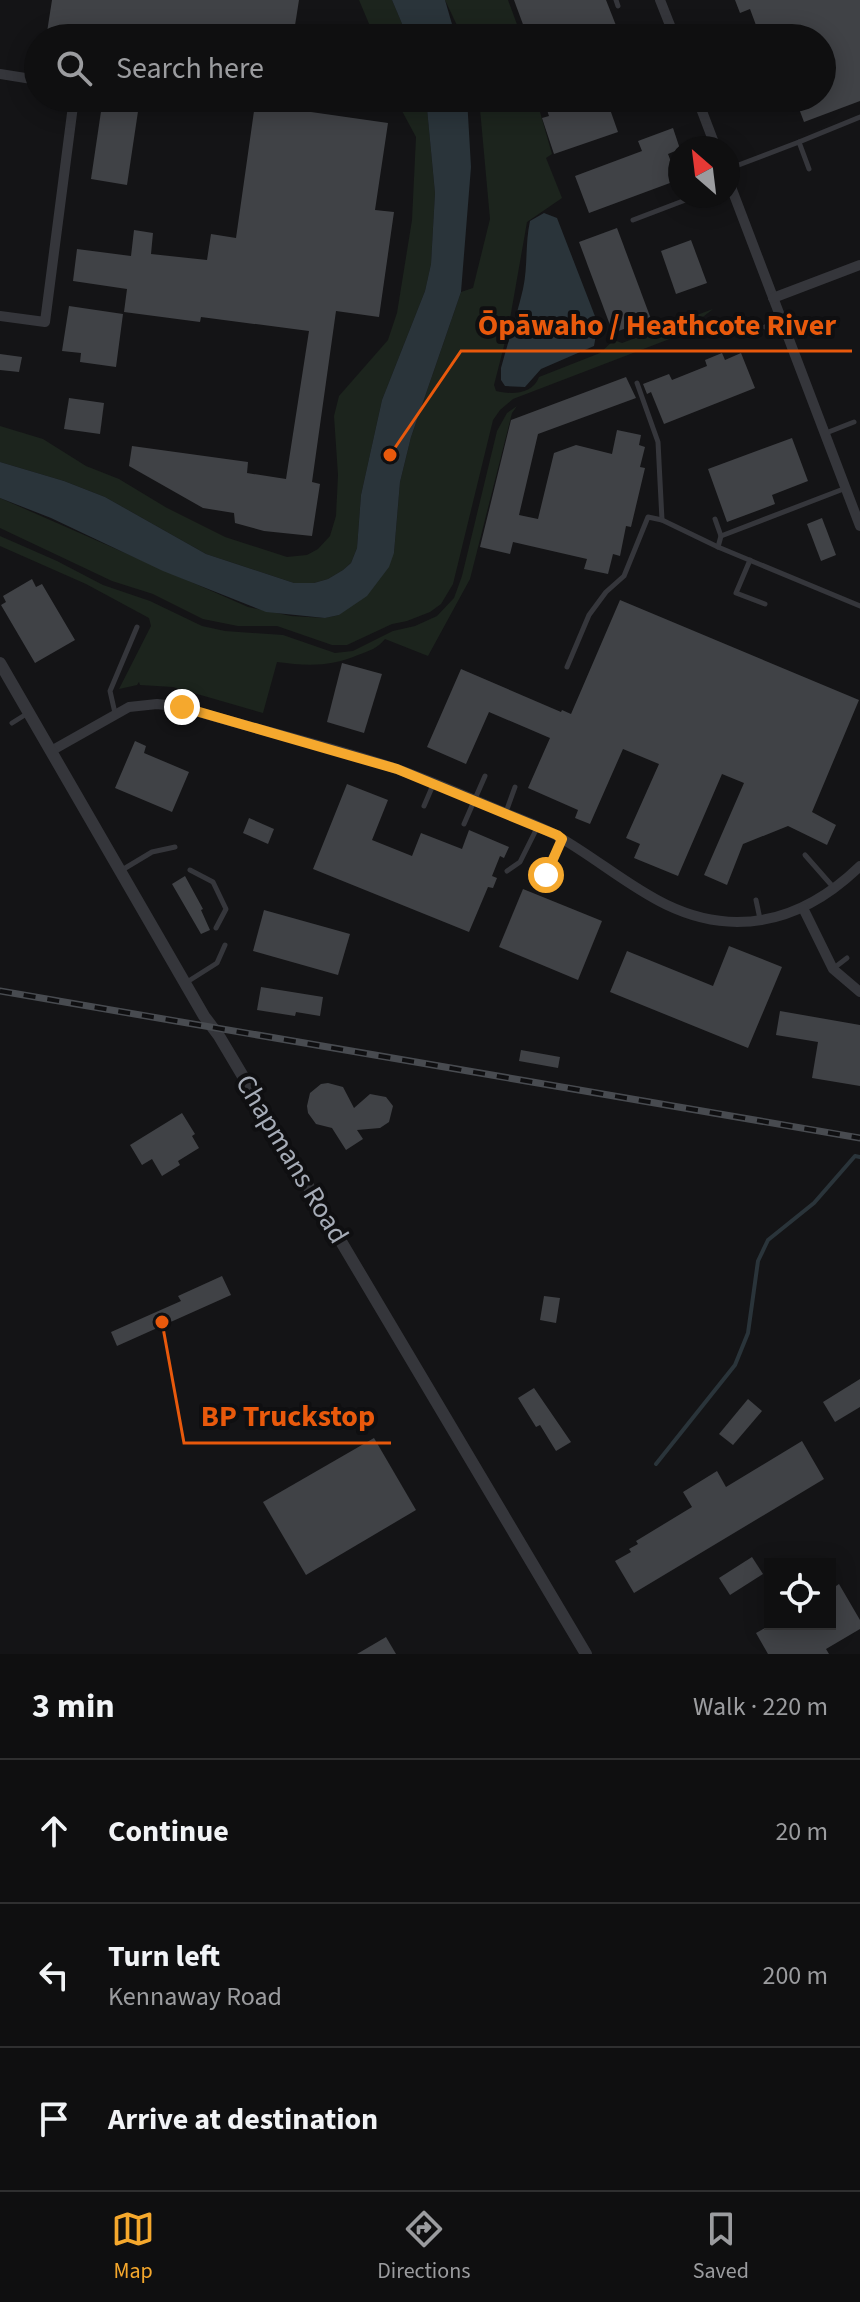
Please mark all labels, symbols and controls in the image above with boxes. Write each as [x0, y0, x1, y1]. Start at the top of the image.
search box [24, 24, 836, 112]
icon: search [52, 46, 96, 90]
text: Search here [116, 47, 264, 90]
north arrow [668, 136, 740, 208]
callout: Ōpāwaho / Heathcote River [461, 297, 852, 351]
text: Ōpāwaho / Heathcote River [478, 304, 836, 347]
route end [164, 689, 200, 725]
route start [528, 857, 564, 893]
street label: Chapmans Road [226, 1067, 358, 1251]
callout: BP Truckstop [184, 1389, 391, 1443]
text: BP Truckstop [201, 1395, 375, 1438]
map controls [764, 1558, 836, 1630]
button: locate [764, 1558, 836, 1630]
text: 3 min [32, 1682, 115, 1731]
text: Walk · 220 m [693, 1688, 828, 1725]
icon: ahead [32, 1809, 76, 1853]
text: Continue [108, 1810, 229, 1853]
text: 20 m [775, 1813, 828, 1850]
text: Turn left [108, 1935, 220, 1978]
icon: left [32, 1953, 76, 1997]
text: 200 m [762, 1957, 828, 1994]
text: Kennaway Road [108, 1978, 282, 2015]
icon: arrive [32, 2097, 76, 2141]
text: Arrive at destination [108, 2098, 378, 2141]
tab: Map [111, 2207, 155, 2287]
tab: Directions [377, 2207, 470, 2287]
tab: Saved [693, 2207, 749, 2287]

